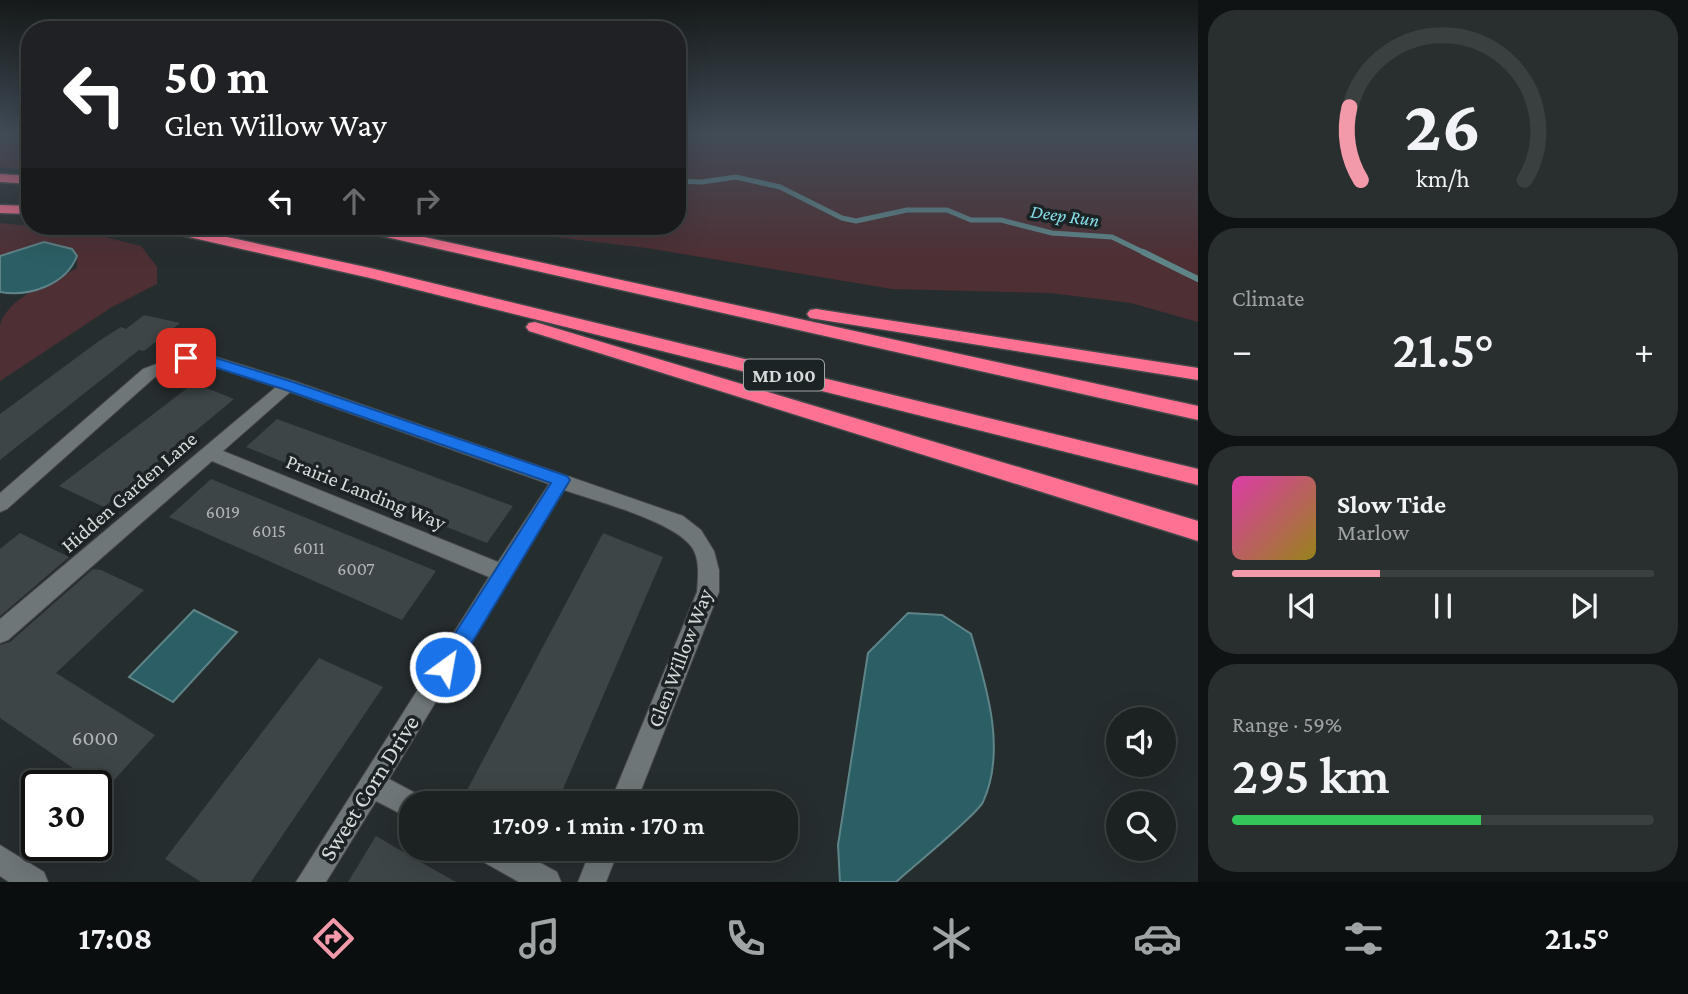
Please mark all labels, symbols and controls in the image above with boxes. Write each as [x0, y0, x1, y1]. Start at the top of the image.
icon: left [49, 49, 140, 140]
text: 50 m [164, 49, 269, 104]
text: 26 [1405, 85, 1481, 166]
text: Glen Willow Way [164, 107, 387, 143]
text: km/h [1416, 165, 1470, 192]
icon: left [262, 182, 300, 220]
icon: ahead [335, 182, 373, 220]
icon: right [408, 182, 446, 220]
water label: Deep Run [1029, 200, 1101, 231]
text: Climate [1232, 285, 1304, 311]
text: 21.5° [1392, 320, 1494, 378]
pin [156, 328, 216, 388]
text: − [1232, 329, 1252, 371]
text: + [1634, 329, 1654, 371]
icon: arrive [167, 339, 205, 377]
road number: MD 100 [744, 360, 824, 390]
street label: Hidden Garden Lane [56, 427, 202, 557]
street label: Prairie Landing Way [283, 449, 450, 535]
text: Slow Tide [1337, 490, 1446, 519]
house number: 6019 [206, 502, 240, 522]
text: Marlow [1337, 519, 1409, 545]
house number: 6015 [252, 521, 286, 541]
house number: 6011 [293, 538, 325, 558]
house number: 6007 [337, 559, 375, 579]
street label: Glen Willow Way [643, 585, 717, 731]
icon: previous [1283, 587, 1321, 625]
icon: pause [1424, 587, 1462, 625]
icon: next [1565, 587, 1603, 625]
position arrow [408, 630, 482, 704]
map controls [1106, 707, 1176, 861]
button: sound [1106, 707, 1176, 777]
street label: Sweet Corn Drive [313, 710, 424, 865]
text: Range · 59% [1232, 711, 1342, 737]
house number: 6000 [72, 726, 118, 750]
text: 295 km [1232, 746, 1390, 804]
speed limit sign: 30 [21, 770, 112, 861]
button: search [1106, 791, 1176, 861]
text: 17:09 · 1 min · 170 m [492, 811, 705, 840]
icon: directions [309, 914, 358, 963]
icon: music [515, 914, 564, 963]
icon: phone [721, 914, 770, 963]
icon: climate [927, 914, 976, 963]
icon: car [1133, 914, 1182, 963]
icon: filters [1339, 914, 1388, 963]
text: 17:08 [78, 920, 152, 956]
text: 21.5° [1545, 920, 1609, 956]

